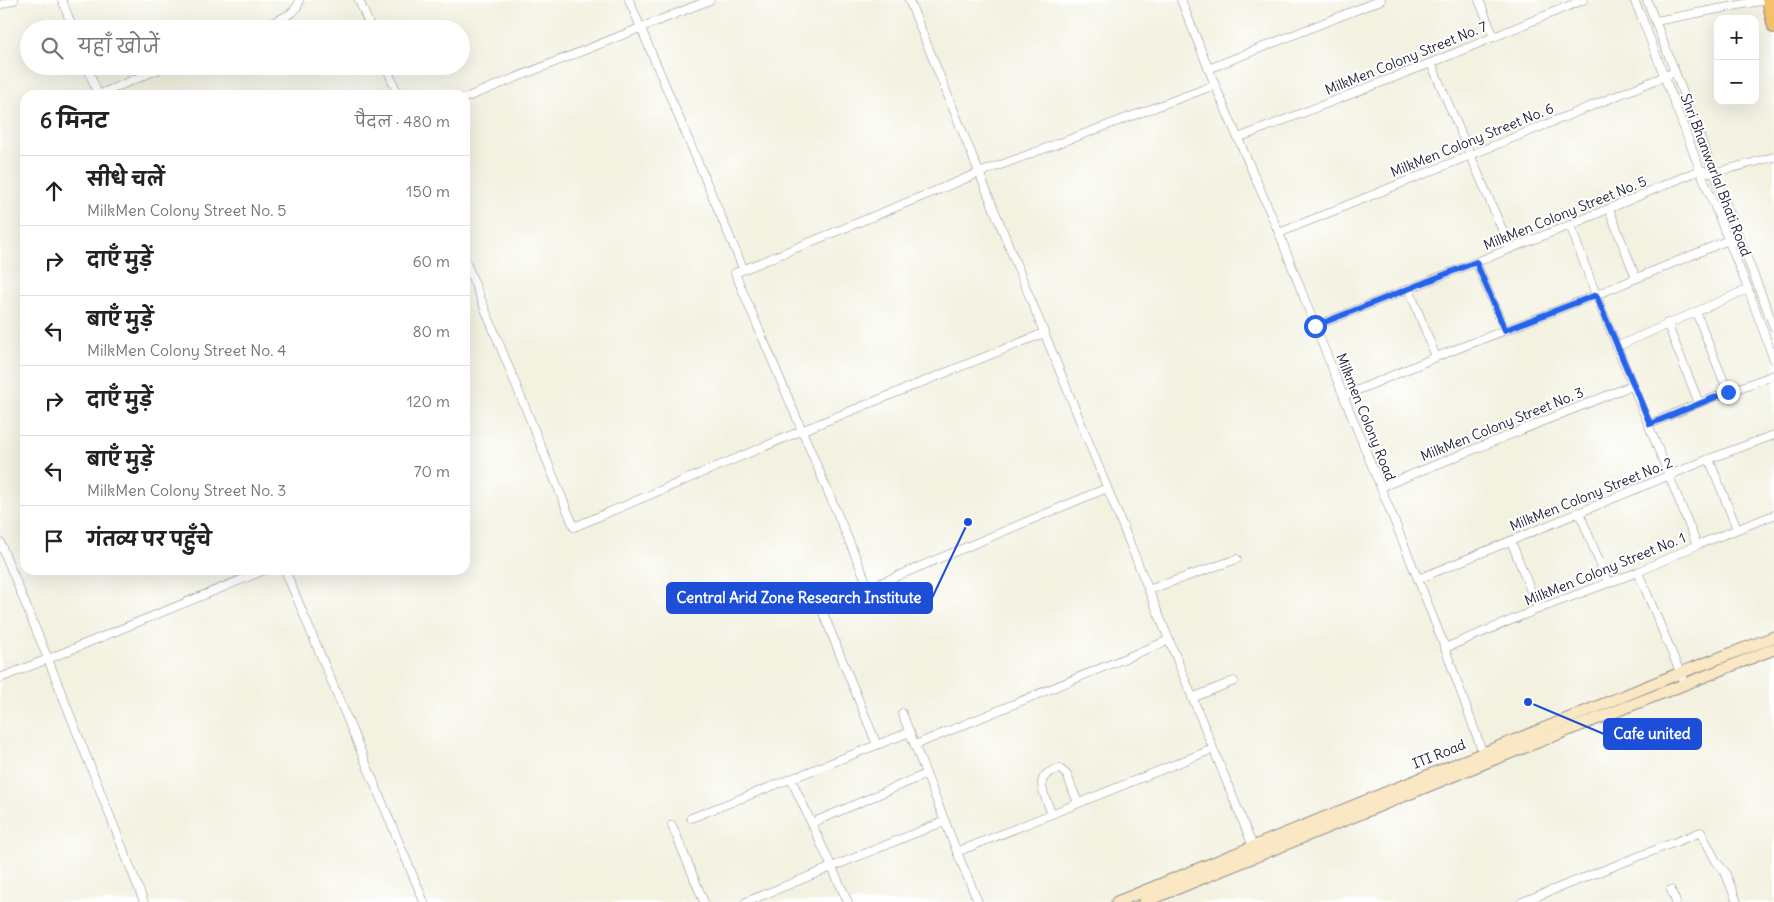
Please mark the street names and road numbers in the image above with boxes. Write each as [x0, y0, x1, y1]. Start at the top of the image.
street label: MilkMen Colony Street No. 7 [1322, 17, 1490, 99]
street label: Shri Bhanwarlal Bhati Road [1677, 91, 1755, 259]
street label: MilkMen Colony Street No. 6 [1388, 99, 1556, 181]
street label: MilkMen Colony Street No. 5 [1481, 172, 1649, 254]
street label: Milkmen Colony Road [1332, 351, 1400, 483]
street label: MilkMen Colony Street No. 3 [1418, 383, 1586, 465]
street label: MilkMen Colony Street No. 2 [1507, 453, 1675, 535]
street label: MilkMen Colony Street No. 1 [1522, 528, 1688, 610]
street label: ITI Road [1410, 735, 1468, 773]

